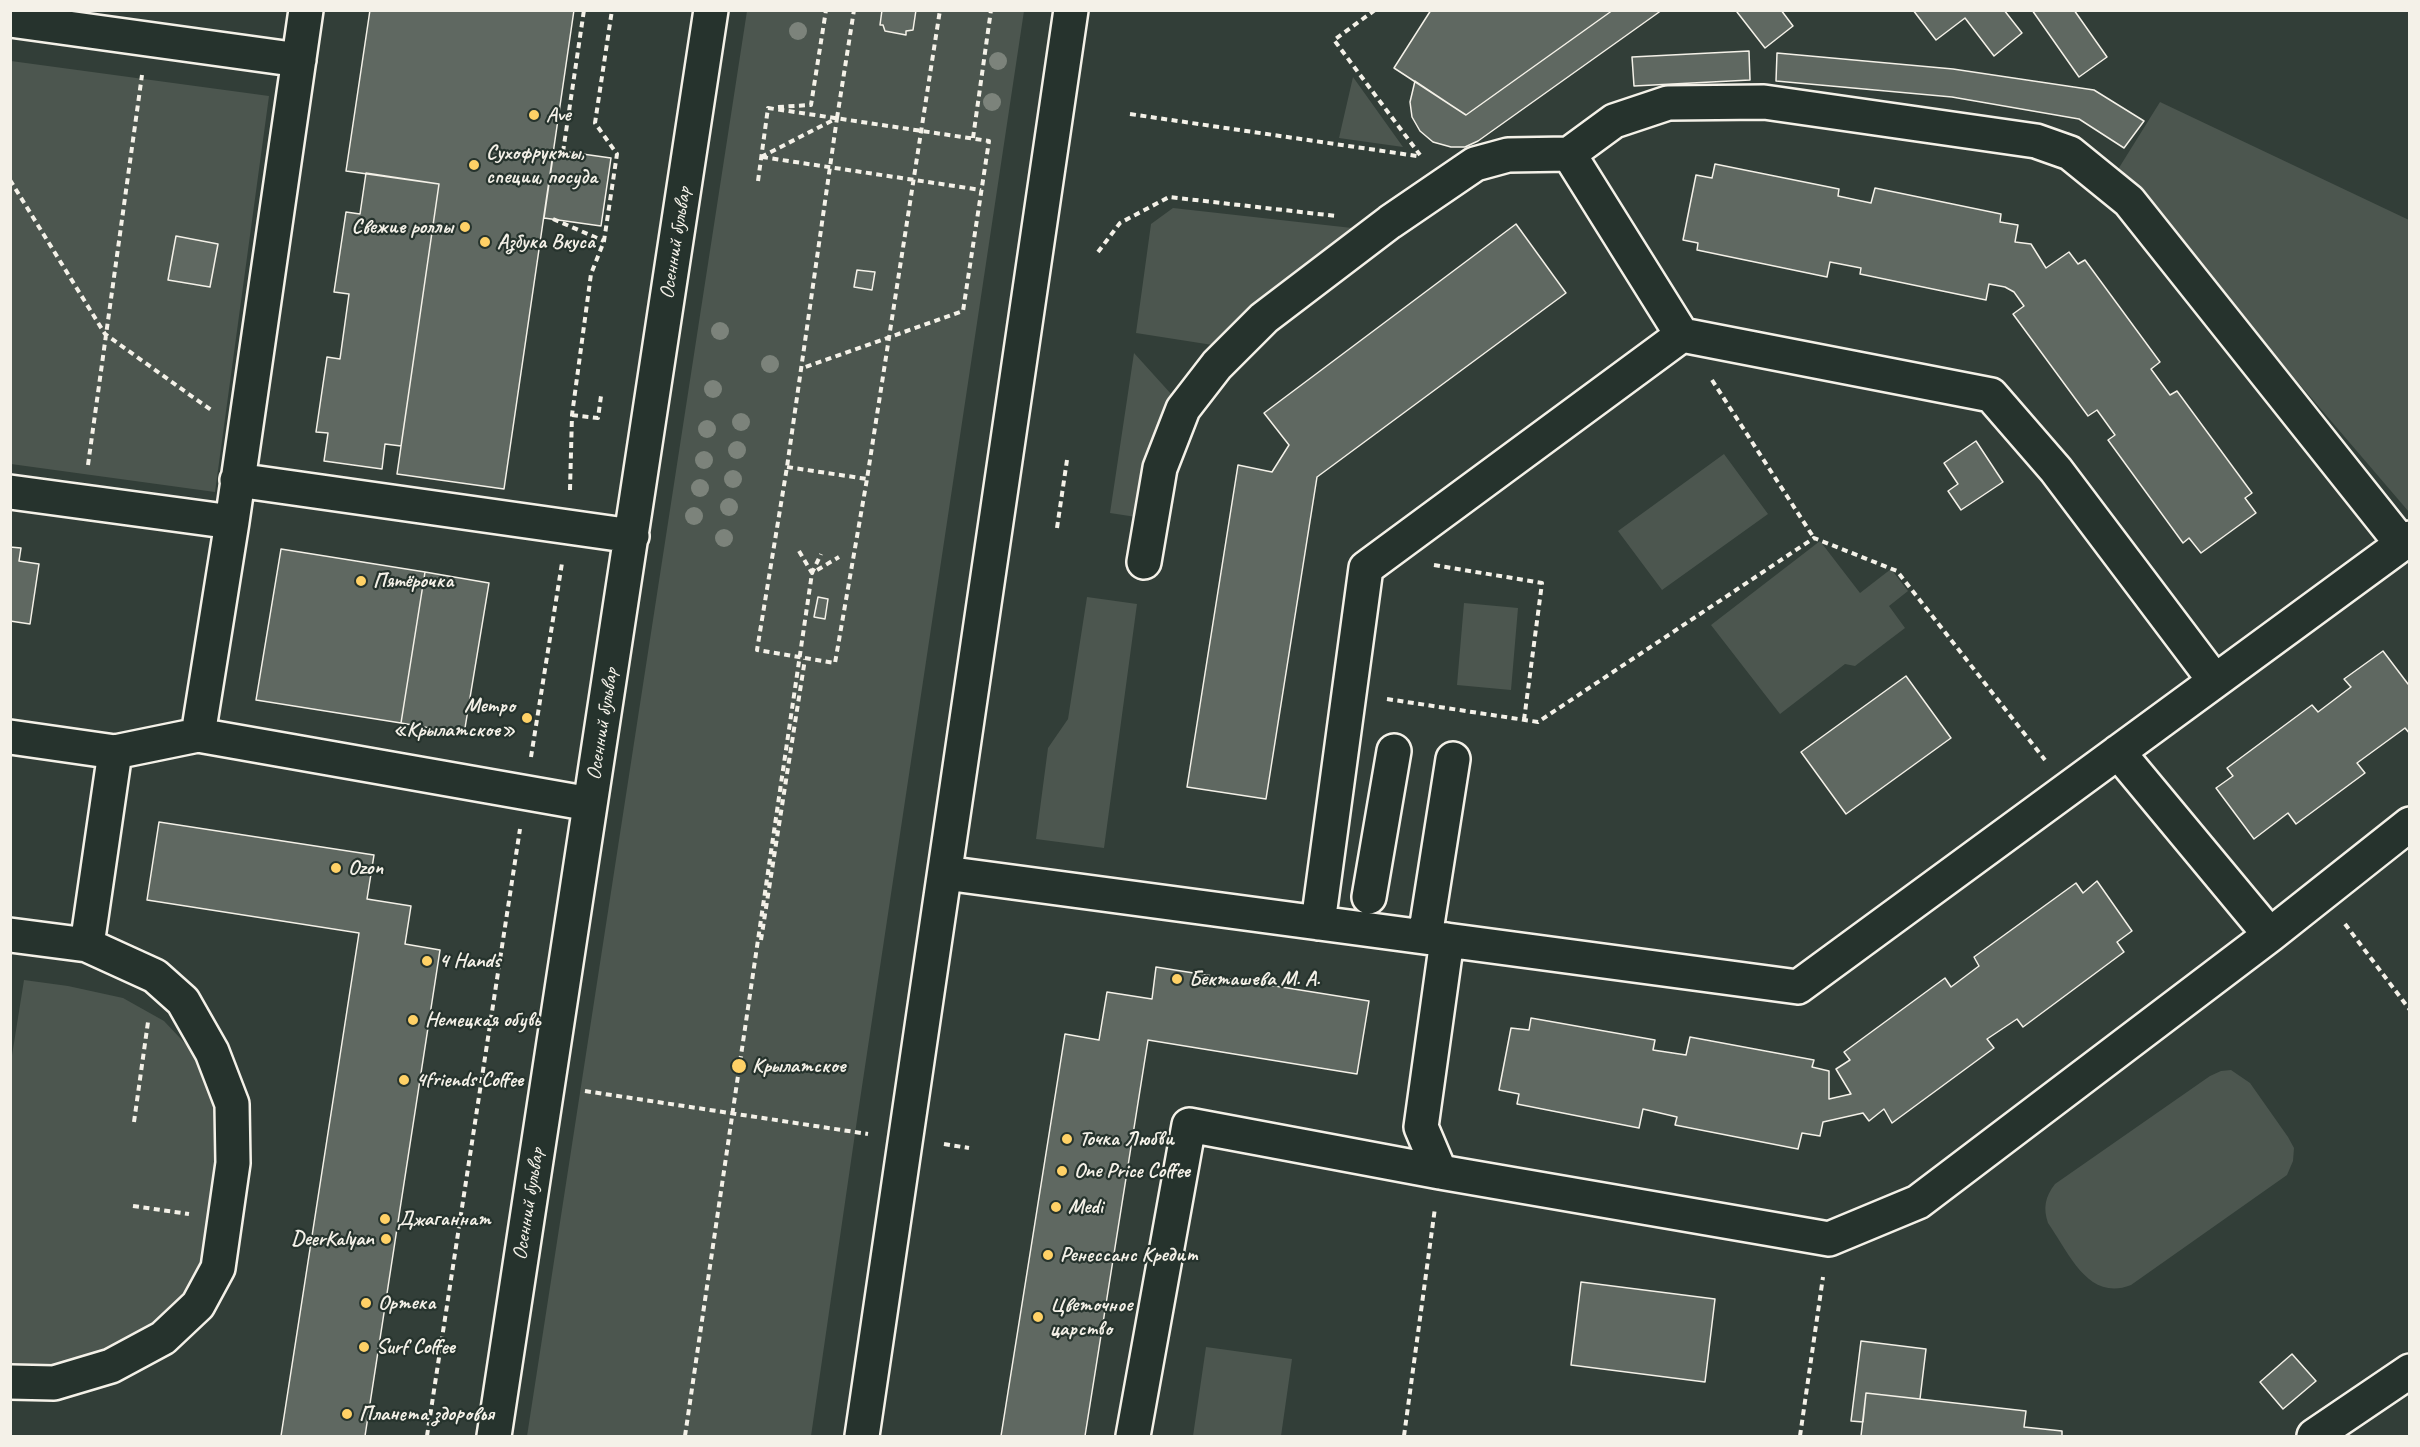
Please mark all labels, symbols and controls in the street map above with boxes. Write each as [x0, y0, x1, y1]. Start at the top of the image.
place label: Ave [546, 102, 571, 128]
marker: Ave [527, 108, 541, 122]
place label: Сухофрукты, специи, посуда [486, 140, 597, 190]
marker: Сухофрукты, специи, посуда [467, 158, 481, 172]
street label: Осенний бульвар [655, 185, 697, 301]
place label: Свежие роллы [351, 214, 453, 240]
marker: Свежие роллы [458, 220, 472, 234]
place label: Азбука Вкуса [497, 229, 595, 255]
marker: Азбука Вкуса [478, 235, 492, 249]
place label: Пятёрочка [373, 568, 453, 594]
marker: Пятёрочка [354, 574, 368, 588]
street label: Осенний бульвар [582, 666, 624, 782]
place label: Метро «Крылатское» [393, 693, 515, 743]
marker: Метро «Крылатское» [520, 711, 534, 725]
place label: Ozon [348, 855, 383, 881]
marker: Ozon [329, 861, 343, 875]
place label: 4 Hands [439, 948, 500, 974]
marker: 4 Hands [420, 954, 434, 968]
place label: Бекташева М. А. [1189, 966, 1320, 992]
marker: Бекташева М. А. [1170, 972, 1184, 986]
place label: Немецкая обувь [425, 1007, 541, 1033]
marker: Немецкая обувь [406, 1013, 420, 1027]
place label: Крылатское [752, 1053, 846, 1079]
marker: Крылатское [730, 1057, 748, 1075]
place label: 4friends Coffee [416, 1067, 523, 1093]
marker: 4friends Coffee [397, 1073, 411, 1087]
place label: Точка Любви [1079, 1126, 1174, 1152]
marker: Точка Любви [1060, 1132, 1074, 1146]
street label: Осенний бульвар [508, 1146, 550, 1262]
place label: One Price Coffee [1074, 1158, 1190, 1184]
marker: One Price Coffee [1055, 1164, 1069, 1178]
place label: Medi [1068, 1194, 1103, 1220]
marker: Medi [1049, 1200, 1063, 1214]
place label: Джаганнат [397, 1206, 491, 1232]
marker: Джаганнат [378, 1212, 392, 1226]
place label: DeerKalyan [291, 1226, 374, 1252]
marker: DeerKalyan [379, 1232, 393, 1246]
place label: Ренессанс Кредит [1060, 1242, 1198, 1268]
marker: Ренессанс Кредит [1041, 1248, 1055, 1262]
place label: Ортека [378, 1290, 435, 1316]
place label: Цветочное царство [1050, 1292, 1132, 1342]
marker: Ортека [359, 1296, 373, 1310]
marker: Цветочное царство [1031, 1310, 1045, 1324]
place label: Surf Coffee [376, 1334, 455, 1360]
marker: Surf Coffee [357, 1340, 371, 1354]
place label: Планета здоровья [359, 1401, 494, 1427]
marker: Планета здоровья [340, 1407, 354, 1421]

